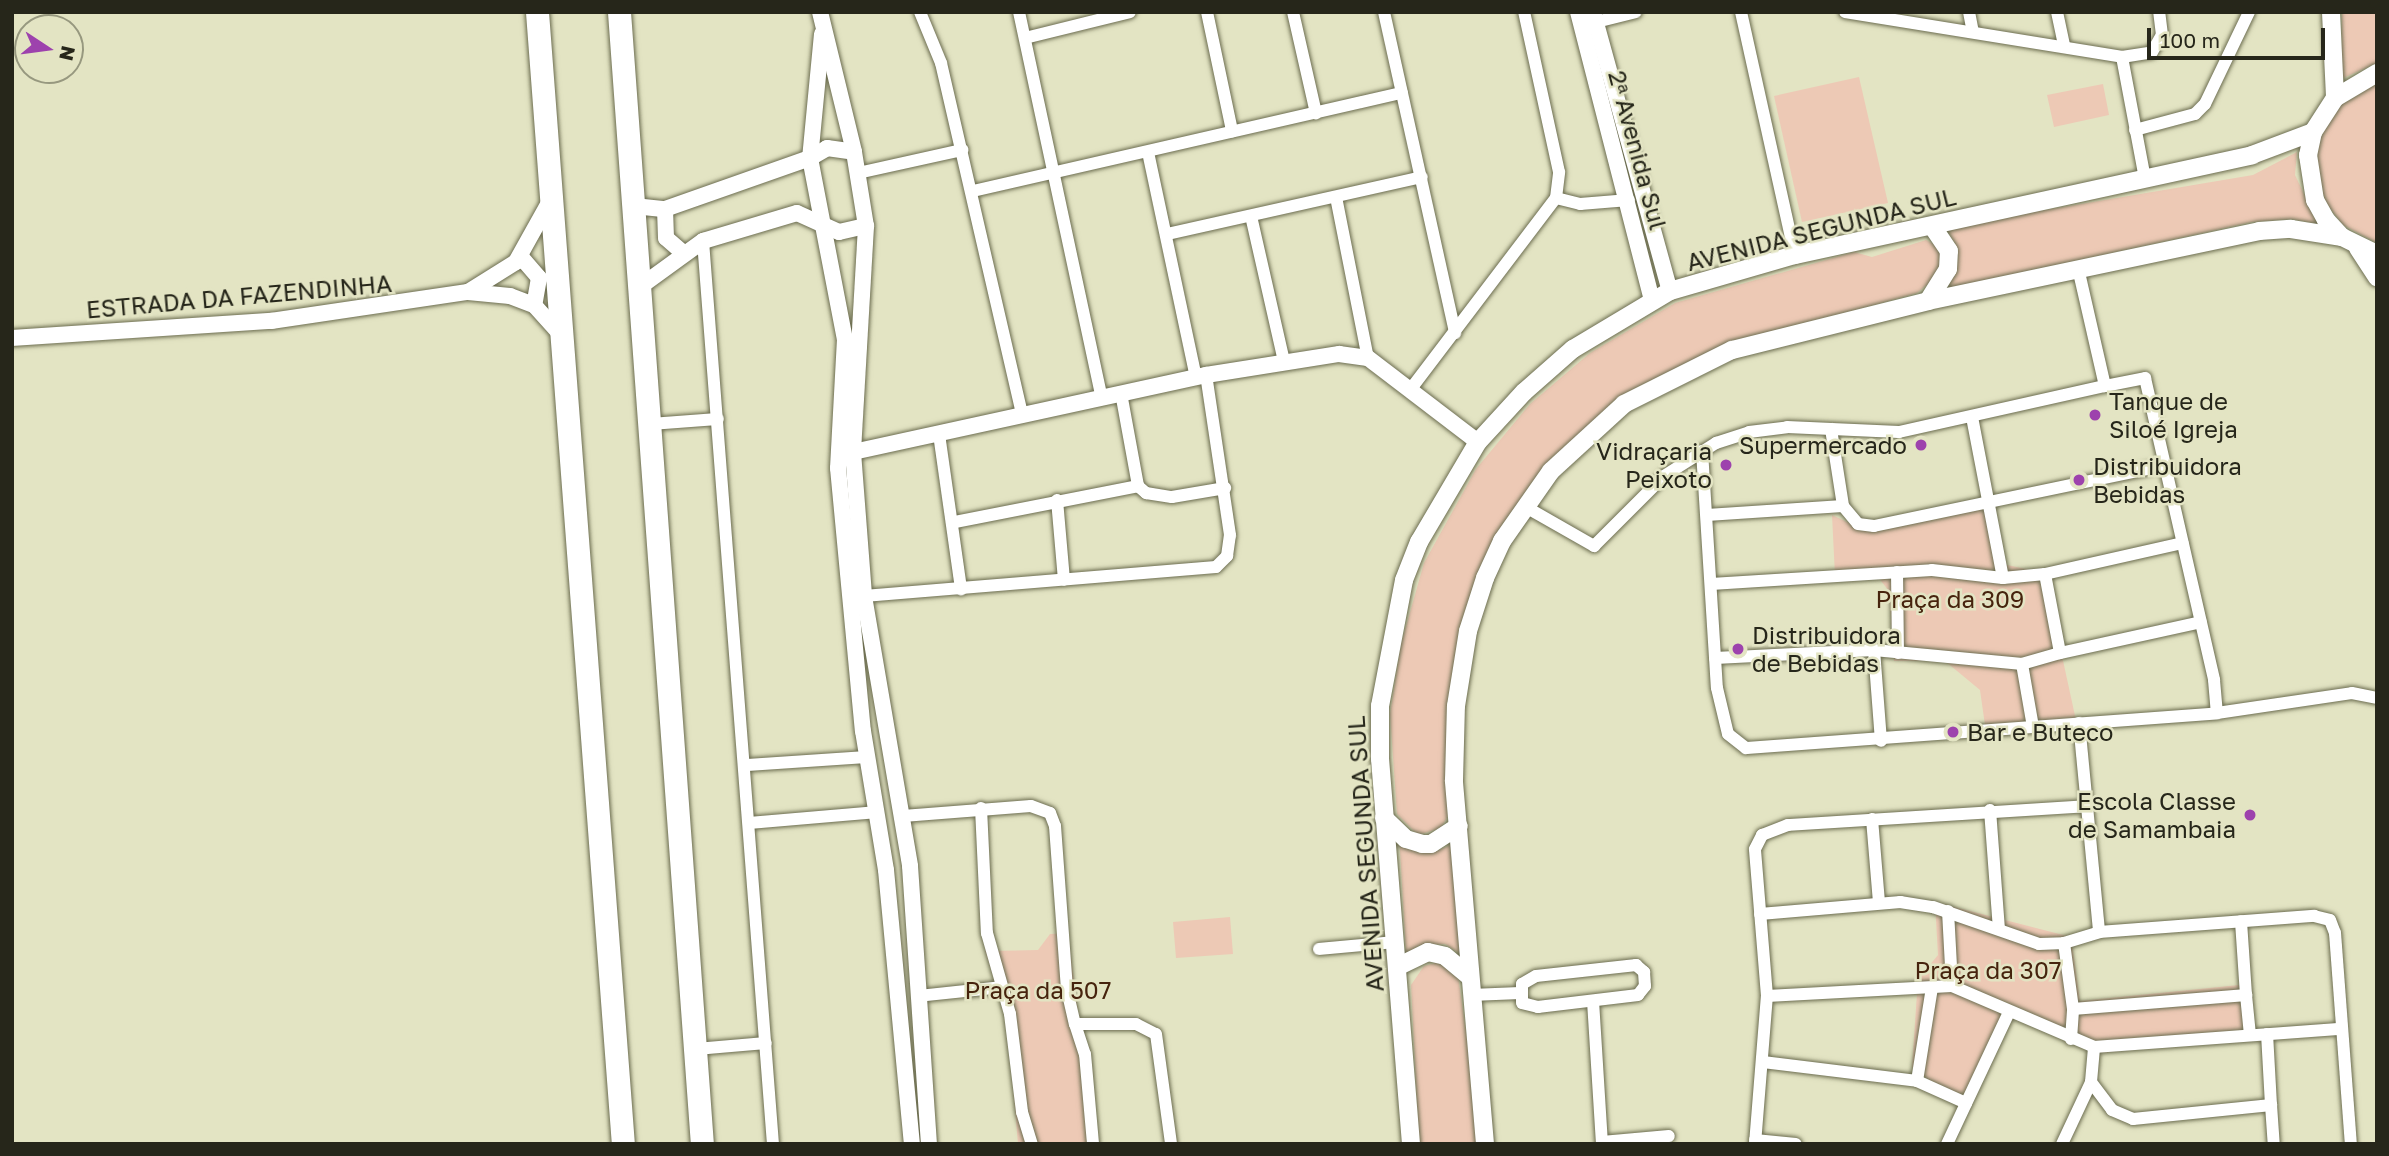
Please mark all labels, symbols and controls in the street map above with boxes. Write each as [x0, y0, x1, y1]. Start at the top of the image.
north arrow [14, 14, 84, 84]
scale bar [2151, 14, 2330, 58]
text: 100 m [2160, 27, 2220, 53]
text: N [55, 44, 81, 63]
street label: 2ᵃ Avenida Sul [1603, 67, 1673, 233]
street label: AVENIDA SEGUNDA SUL [1683, 182, 1959, 276]
street label: ESTRADA DA FAZENDINHA [85, 268, 393, 324]
place label: Tanque de Siloé Igreja [2109, 387, 2238, 443]
marker: Tanque de Siloé Igreja [2087, 407, 2103, 423]
place label: Supermercado [1739, 431, 1907, 459]
place label: Vidraçaria Peixoto [1596, 437, 1712, 493]
marker: Supermercado [1913, 437, 1929, 453]
place label: Distribuidora Bebidas [2093, 452, 2242, 508]
marker: Vidraçaria Peixoto [1718, 457, 1734, 473]
marker: Distribuidora Bebidas [2071, 472, 2087, 488]
park label: Praça da 309 [1876, 585, 2024, 613]
place label: Distribuidora de Bebidas [1752, 621, 1901, 677]
marker: Distribuidora de Bebidas [1730, 641, 1746, 657]
street label: AVENIDA SEGUNDA SUL [1341, 715, 1389, 993]
place label: Bar e Buteco [1967, 718, 2114, 746]
marker: Bar e Buteco [1945, 724, 1961, 740]
place label: Escola Classe de Samambaia [2068, 787, 2236, 843]
marker: Escola Classe de Samambaia [2242, 807, 2258, 823]
park label: Praça da 307 [1915, 956, 2061, 984]
park label: Praça da 507 [965, 976, 1111, 1004]

